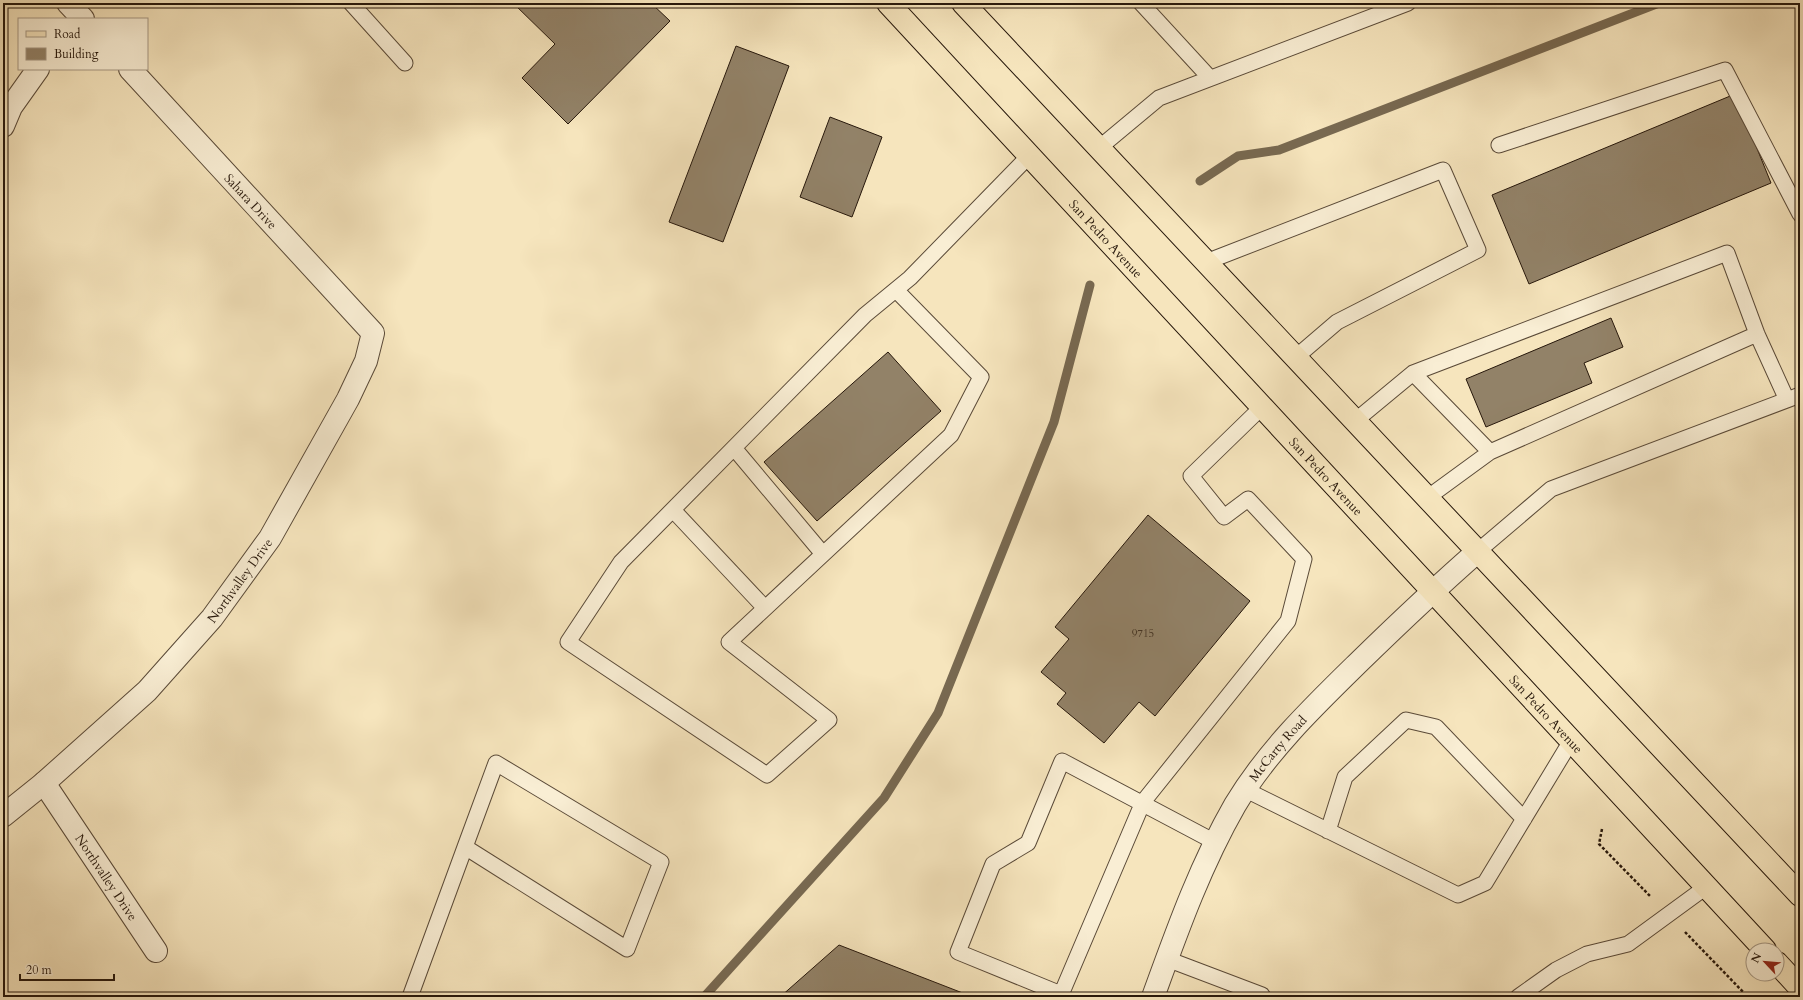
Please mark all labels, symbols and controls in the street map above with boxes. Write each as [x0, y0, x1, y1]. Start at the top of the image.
legend [18, 18, 148, 70]
text: Road [54, 26, 81, 42]
text: Building [54, 46, 99, 62]
street label: Sahara Drive [220, 170, 281, 234]
street label: San Pedro Avenue [1064, 196, 1146, 282]
street label: San Pedro Avenue [1285, 434, 1367, 520]
street label: Northvalley Drive [203, 535, 277, 627]
house number: 9715 [1132, 626, 1154, 641]
street label: San Pedro Avenue [1505, 671, 1587, 758]
street label: McCarty Road [1245, 712, 1311, 786]
street label: Northvalley Drive [70, 831, 141, 925]
north arrow [1745, 942, 1785, 982]
text: N [1748, 950, 1765, 965]
scale bar [20, 956, 114, 982]
text: 20 m [26, 962, 53, 978]

